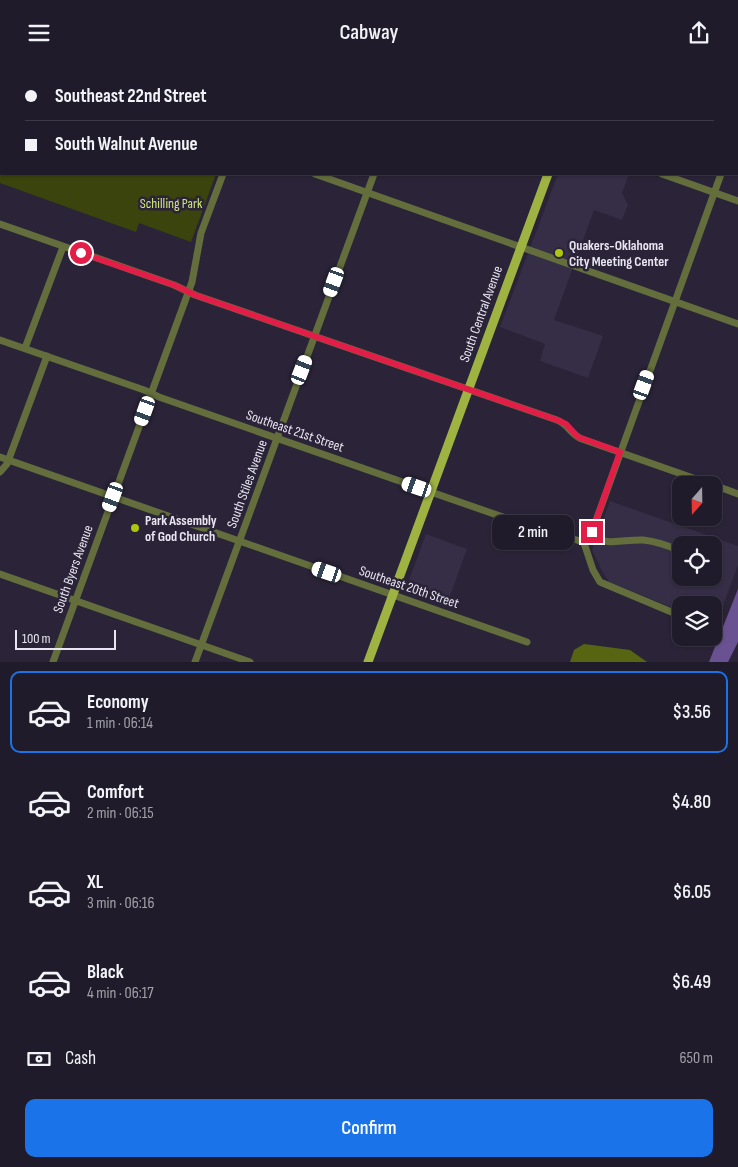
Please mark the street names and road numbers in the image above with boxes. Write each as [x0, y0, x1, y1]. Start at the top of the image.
street label: South Central Avenue [456, 264, 506, 364]
street label: Southeast 21st Street [244, 406, 346, 456]
street label: South Stiles Avenue [223, 438, 271, 530]
street label: South Byers Avenue [49, 523, 97, 615]
street label: Southeast 20th Street [357, 562, 461, 612]

